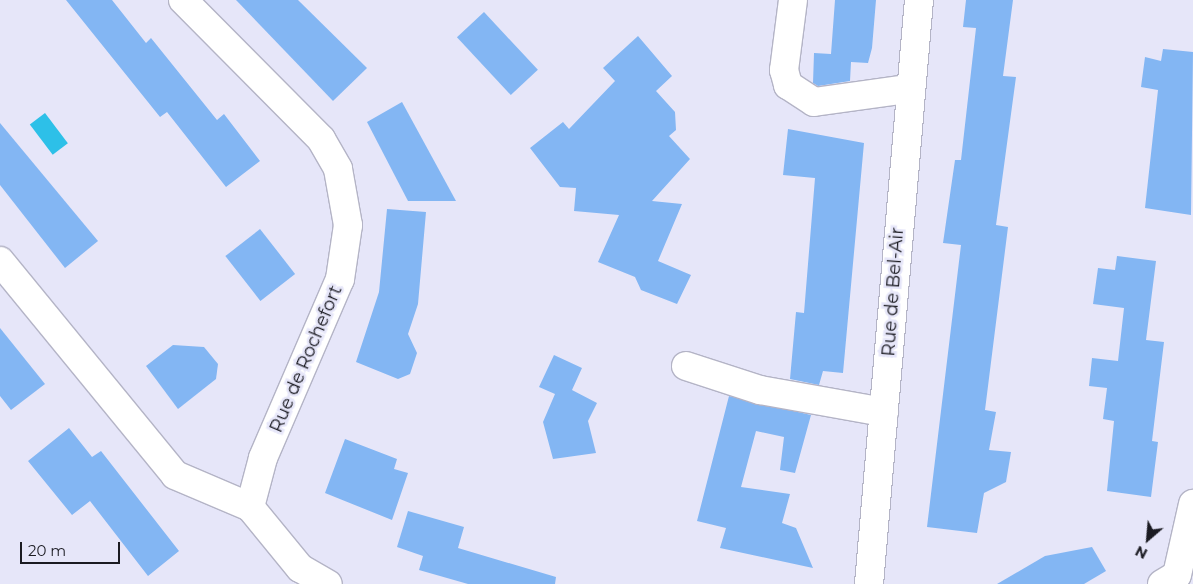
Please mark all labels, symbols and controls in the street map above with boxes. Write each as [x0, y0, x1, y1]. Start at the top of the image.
street label: Rue de Bel-Air [878, 227, 908, 357]
street label: Rue de Rochefort [265, 282, 347, 436]
north arrow [1123, 514, 1173, 564]
scale bar [22, 532, 122, 564]
text: 20 m [28, 541, 66, 560]
text: N [1132, 542, 1150, 563]

